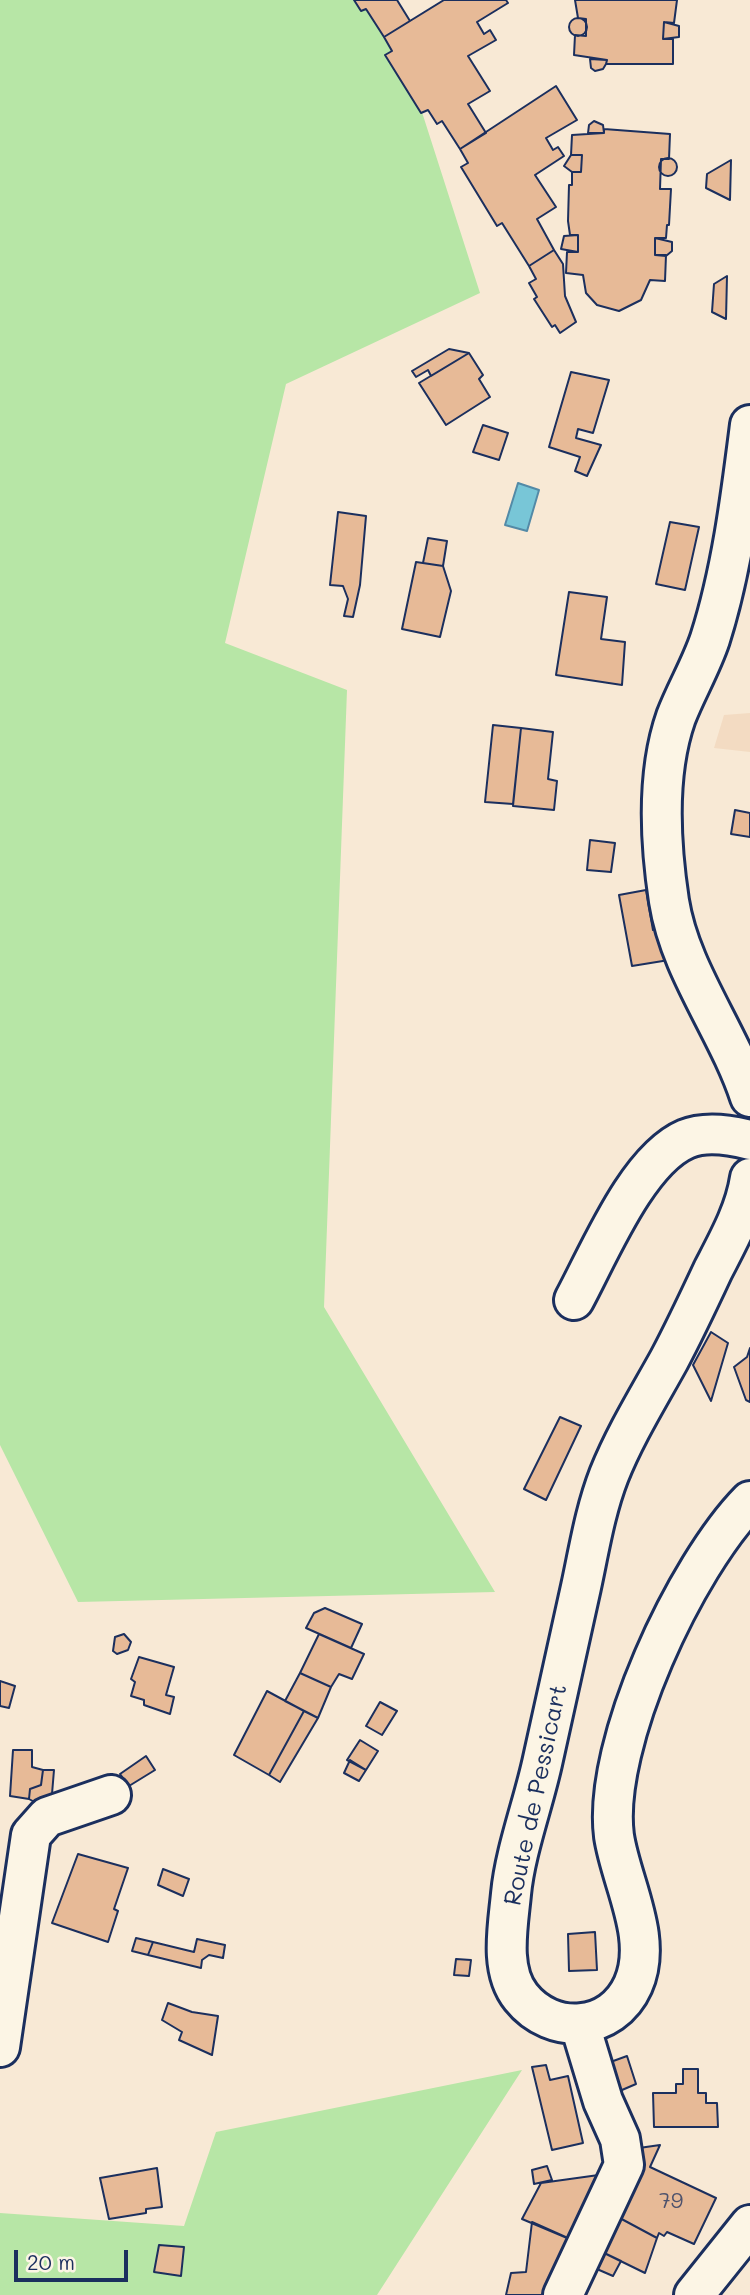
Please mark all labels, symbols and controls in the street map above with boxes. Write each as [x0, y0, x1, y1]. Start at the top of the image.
street label: Route de Pessicart [498, 1682, 574, 1908]
house number: 79 [659, 2189, 683, 2215]
scale bar [18, 2236, 131, 2280]
text: 20 m [27, 2248, 75, 2275]

